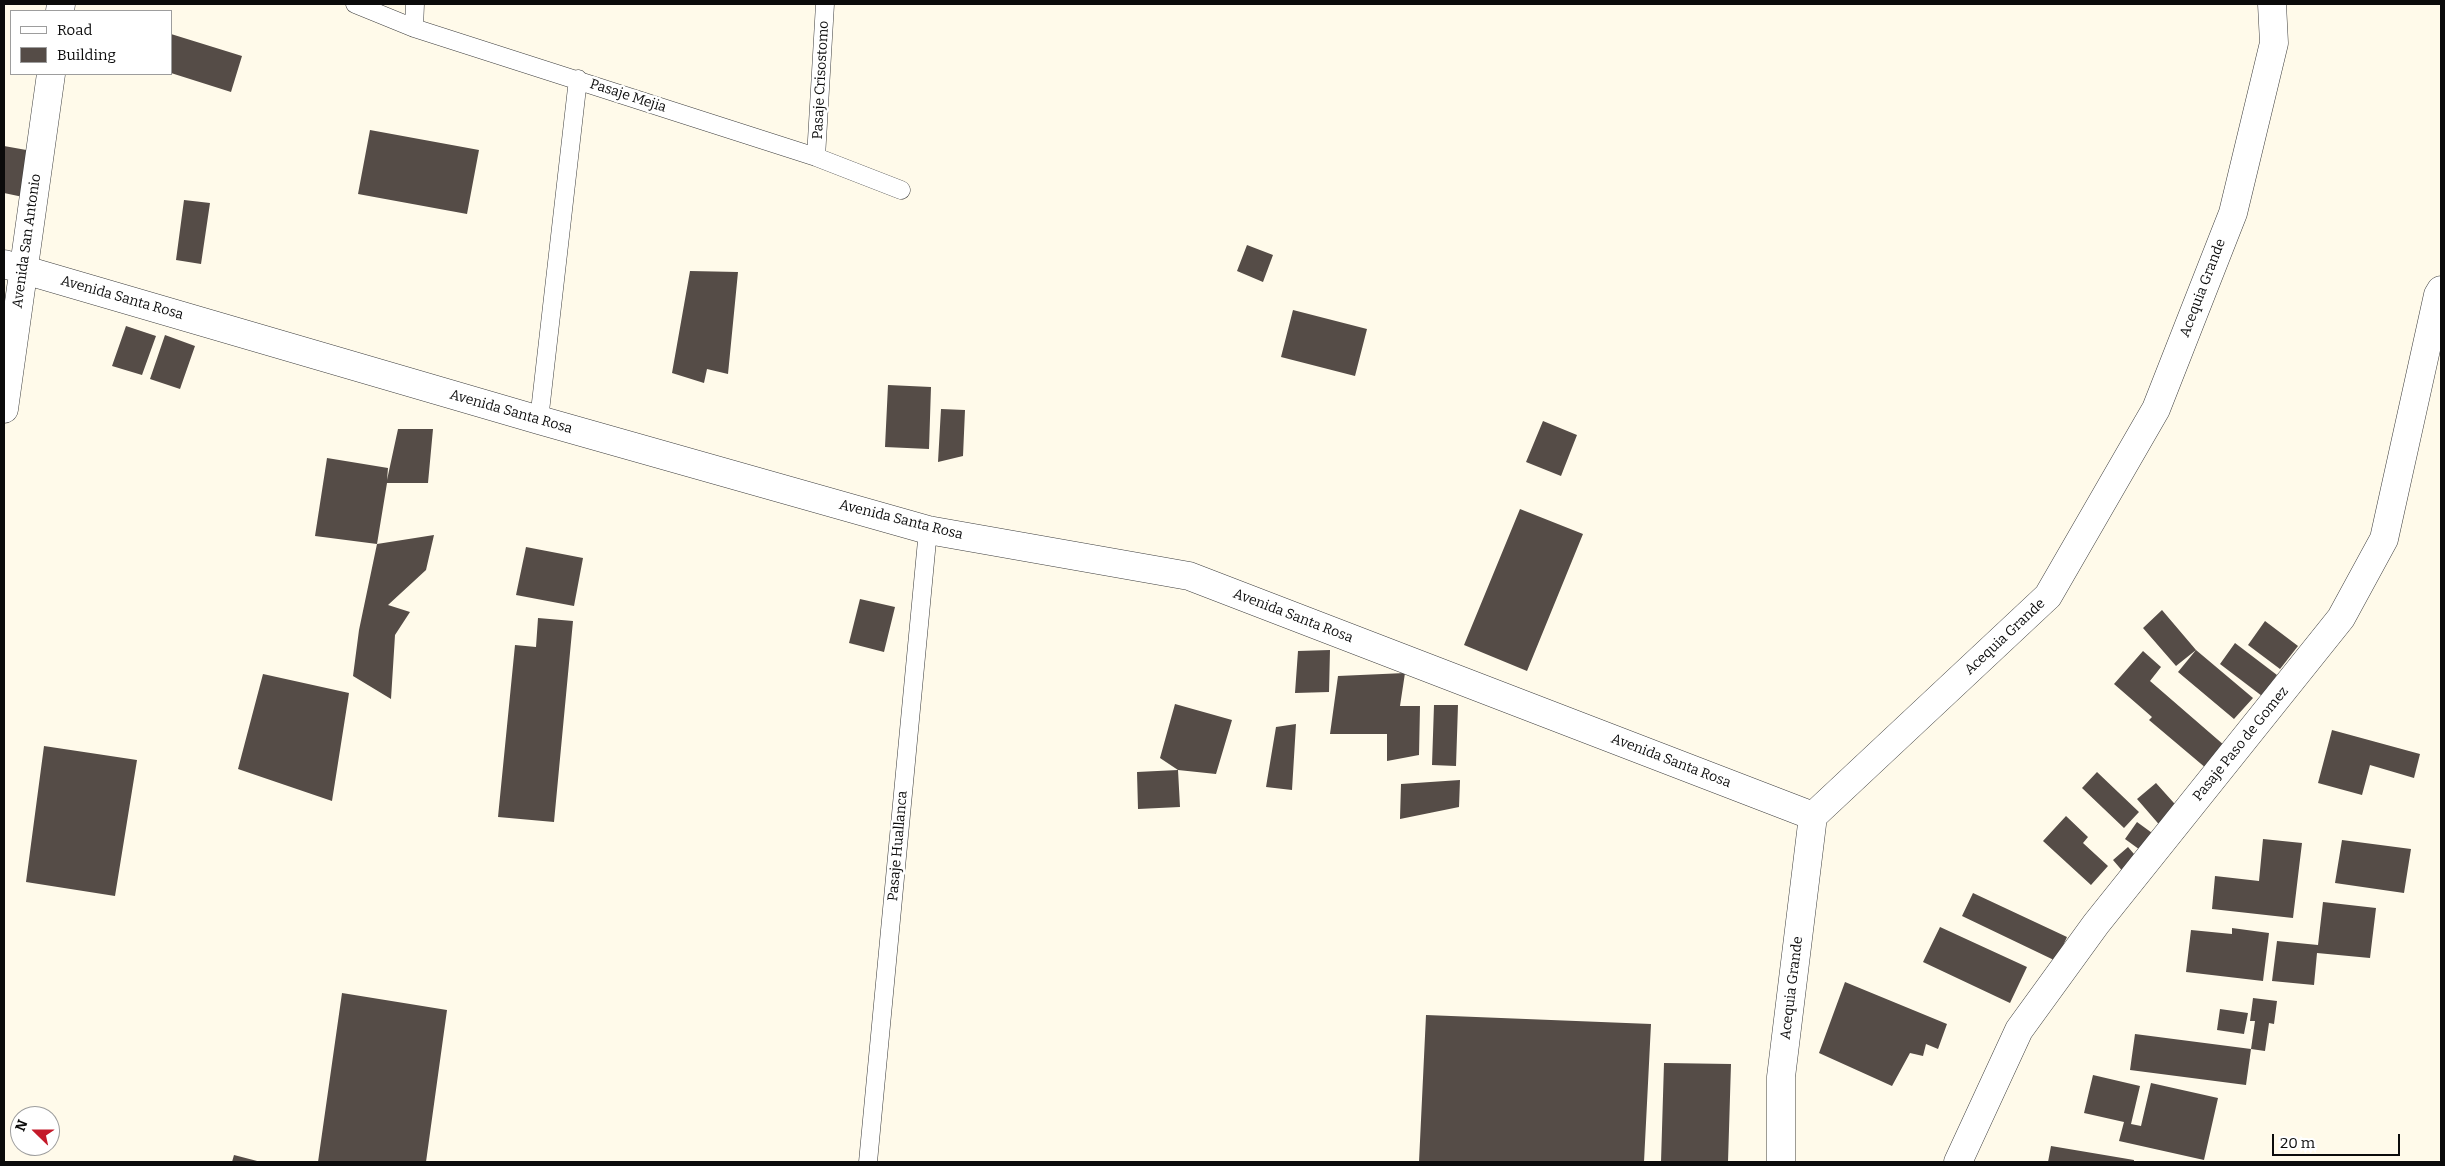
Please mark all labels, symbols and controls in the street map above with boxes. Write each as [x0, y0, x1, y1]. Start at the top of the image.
legend [10, 10, 172, 75]
street label: Pasaje Crisostomo [810, 20, 832, 140]
text: Road [57, 21, 92, 39]
text: Building [57, 46, 116, 64]
street label: Pasaje Mejia [588, 76, 668, 116]
street label: Avenida San Antonio [9, 173, 45, 309]
street label: Acequia Grande [2177, 236, 2229, 340]
street label: Avenida Santa Rosa [59, 272, 185, 324]
street label: Avenida Santa Rosa [448, 386, 574, 438]
street label: Avenida Santa Rosa [837, 496, 965, 544]
street label: Avenida Santa Rosa [1231, 585, 1355, 647]
street label: Acequia Grande [1961, 595, 2049, 679]
street label: Pasaje Paso de Gomez [2190, 683, 2292, 805]
street label: Avenida Santa Rosa [1609, 730, 1733, 792]
street label: Pasaje Huallanca [885, 790, 911, 902]
street label: Acequia Grande [1777, 935, 1807, 1041]
north arrow [10, 1106, 60, 1156]
text: N [12, 1117, 31, 1134]
scale bar [2275, 1124, 2402, 1156]
text: 20 m [2280, 1134, 2315, 1152]

